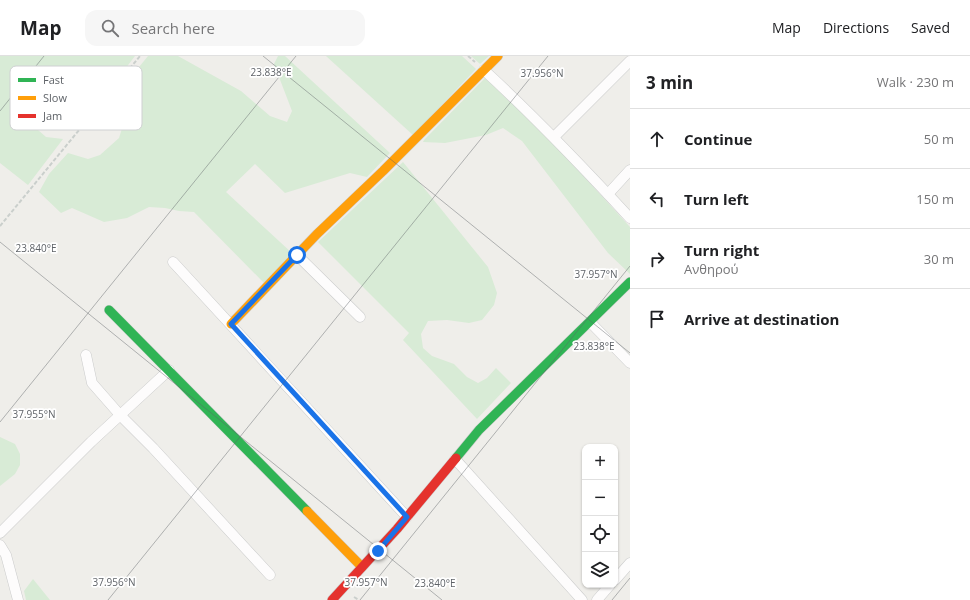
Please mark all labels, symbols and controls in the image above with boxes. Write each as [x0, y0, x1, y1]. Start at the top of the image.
search box [85, 10, 365, 46]
text: Map [20, 15, 61, 41]
icon: search [99, 17, 121, 39]
text: Search here [131, 18, 215, 38]
text: Map [772, 18, 801, 37]
text: Directions [823, 18, 889, 37]
text: Saved [911, 18, 950, 37]
text: 23.838°E [250, 65, 292, 79]
legend [10, 66, 142, 130]
text: 37.956°N [520, 66, 564, 80]
text: 3 min [646, 71, 693, 94]
text: Fast [43, 72, 64, 87]
text: Walk · 230 m [877, 73, 954, 91]
text: Slow [43, 90, 67, 105]
text: Jam [42, 108, 62, 123]
icon: ahead [646, 128, 668, 150]
text: Continue [684, 129, 752, 149]
text: 50 m [924, 130, 954, 148]
icon: left [646, 188, 668, 210]
text: Turn left [684, 189, 749, 209]
text: 150 m [916, 190, 954, 208]
text: Turn right [684, 240, 759, 260]
text: 23.840°E [15, 241, 57, 255]
route start [288, 246, 306, 264]
icon: right [646, 248, 668, 270]
text: 30 m [924, 250, 954, 268]
text: Ανθηρού [684, 260, 738, 278]
text: 37.957°N [574, 267, 618, 281]
icon: arrive [646, 308, 668, 330]
text: Arrive at destination [684, 309, 839, 329]
text: 23.838°E [573, 339, 615, 353]
text: 37.955°N [12, 407, 56, 421]
map controls [582, 444, 618, 588]
button: + [582, 444, 618, 480]
button: − [582, 480, 618, 516]
button: locate [582, 516, 618, 552]
route end [369, 542, 387, 560]
button: layers [582, 552, 618, 588]
text: 37.956°N [92, 575, 136, 589]
text: 37.957°N [344, 575, 388, 589]
text: 23.840°E [414, 576, 456, 590]

